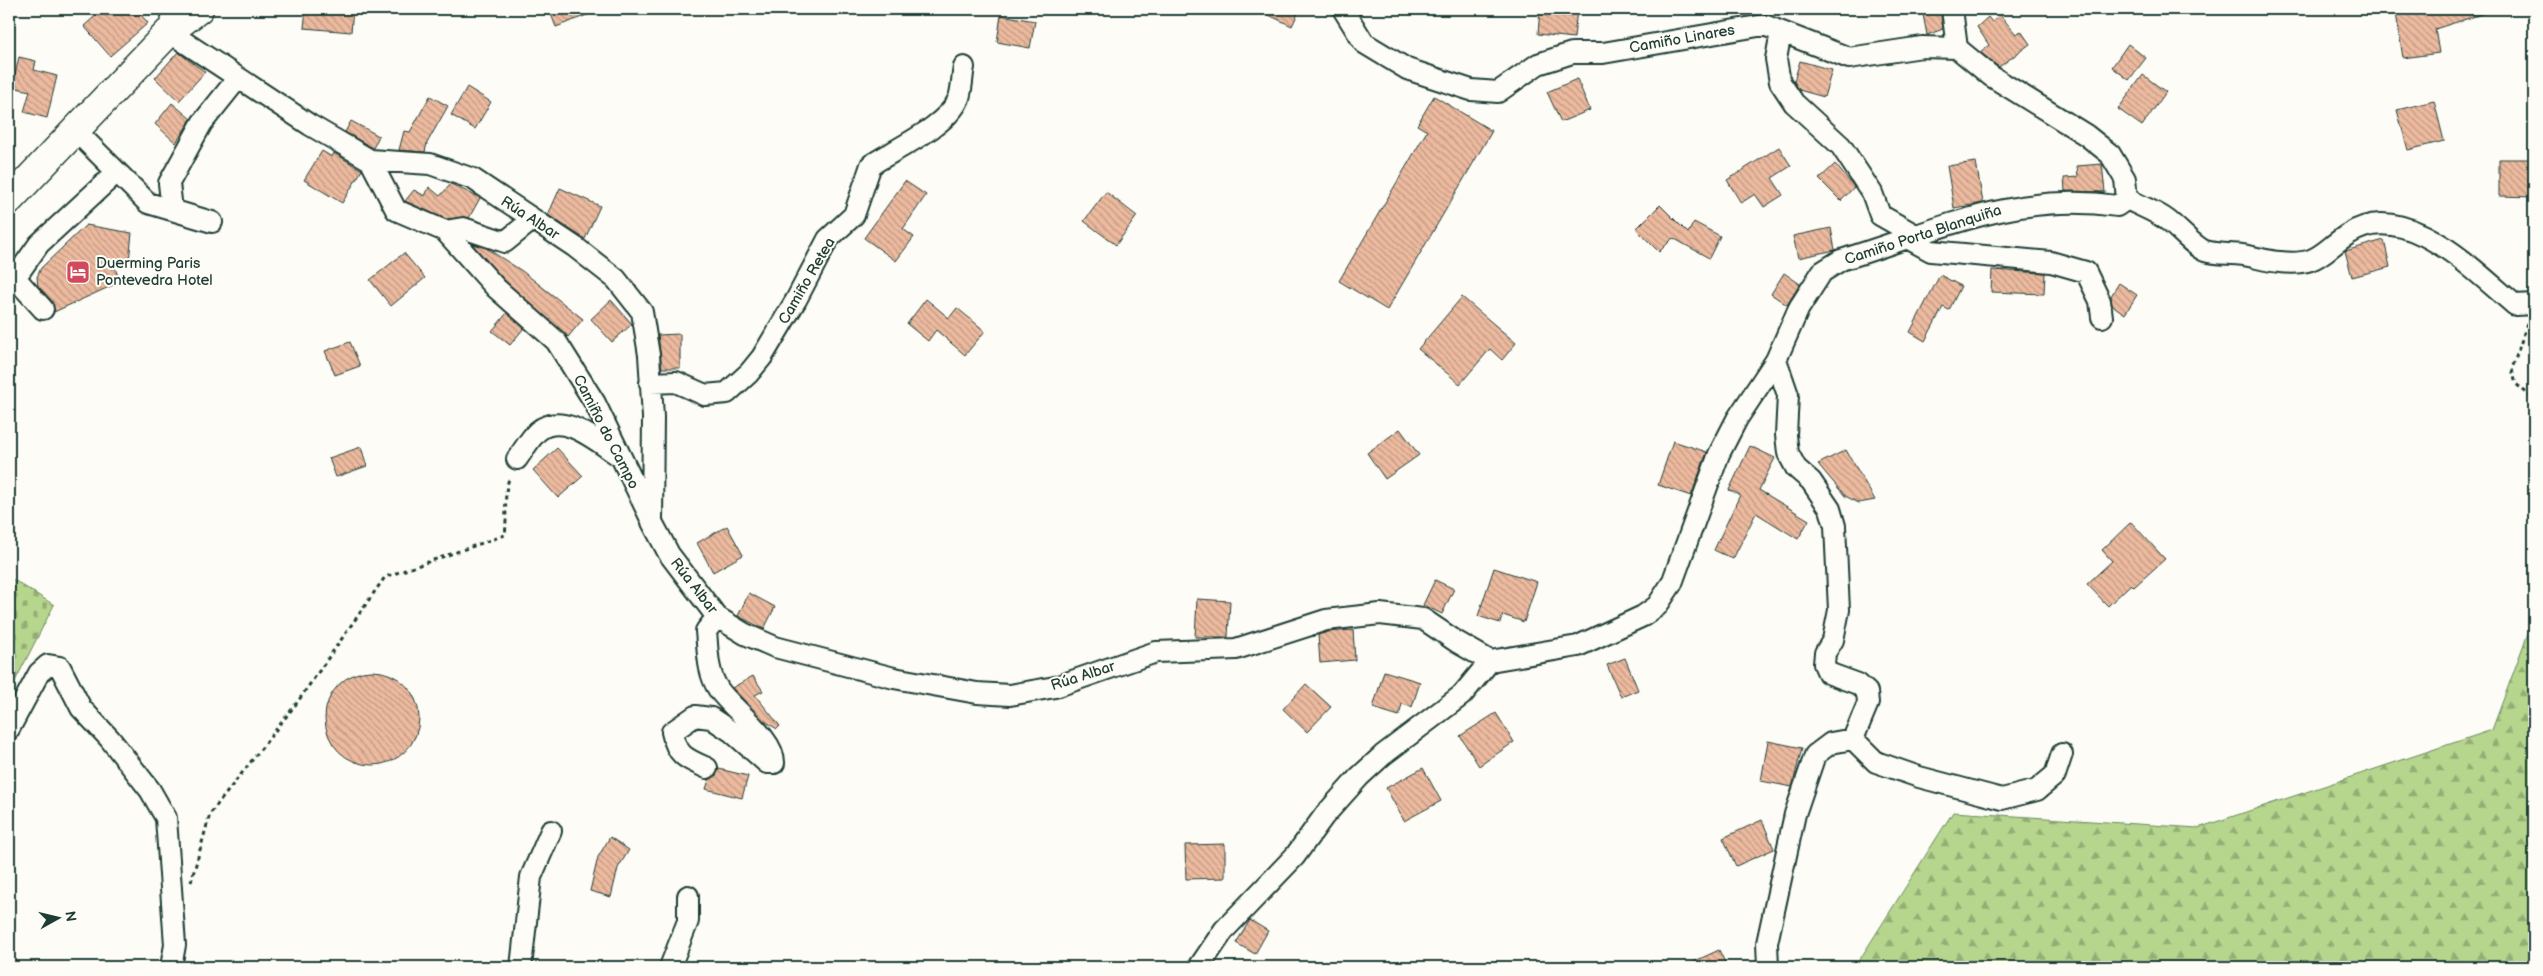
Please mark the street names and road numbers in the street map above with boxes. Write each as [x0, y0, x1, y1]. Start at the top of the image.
street label: Camiño Linares [1628, 20, 1737, 58]
street label: Rúa Albar [497, 192, 563, 244]
street label: Camiño Porta Blanquiña [1842, 201, 2004, 269]
street label: Camiño Retea [774, 234, 840, 328]
street label: Camiño do Campo [569, 372, 643, 492]
street label: Rúa Albar [666, 554, 722, 618]
street label: Rúa Albar [1049, 657, 1118, 695]

